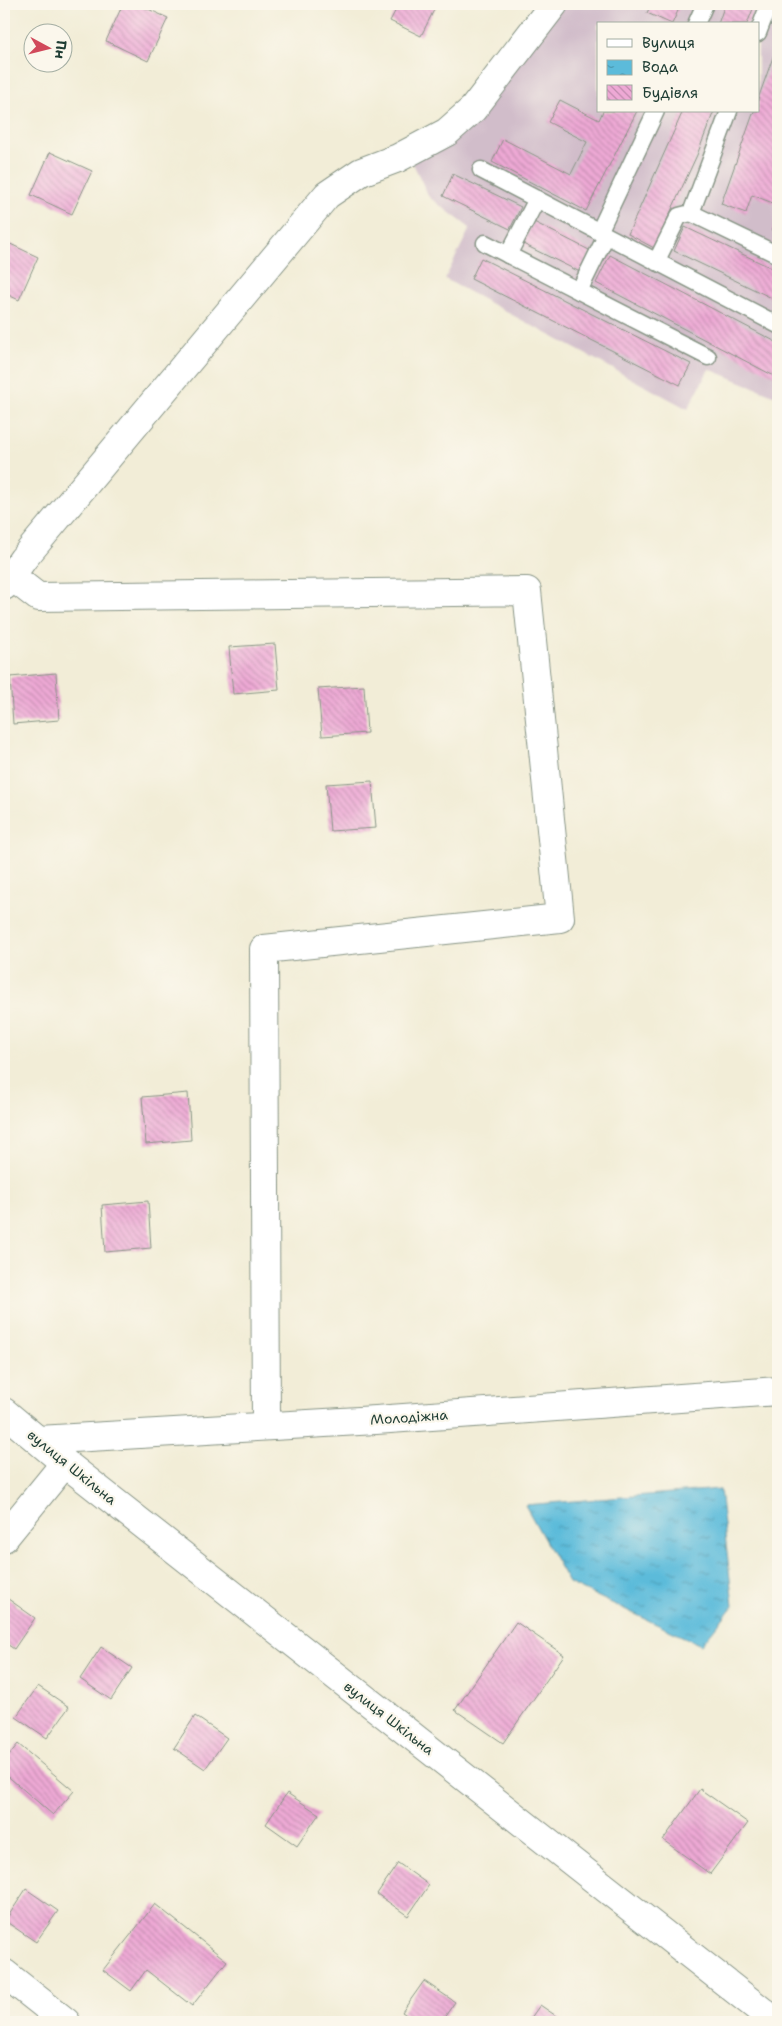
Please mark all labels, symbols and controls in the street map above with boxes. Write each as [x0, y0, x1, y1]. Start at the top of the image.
north arrow [22, 22, 72, 72]
legend [597, 22, 760, 112]
text: Вулиця [642, 33, 695, 53]
text: Пн [51, 39, 71, 60]
text: Вода [642, 57, 679, 77]
text: Будівля [642, 83, 698, 103]
street label: Молодіжна [370, 1405, 449, 1429]
street label: вулиця Шкільна [24, 1426, 120, 1509]
street label: вулиця Шкільна [340, 1677, 438, 1759]

